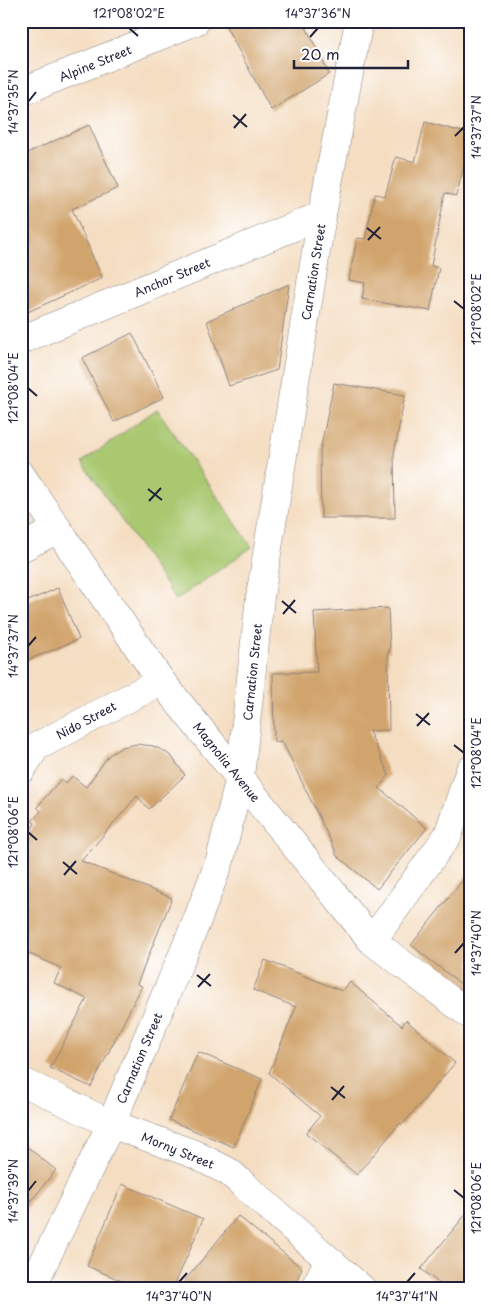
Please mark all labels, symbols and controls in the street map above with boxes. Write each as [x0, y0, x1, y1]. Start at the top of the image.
text: 121°08'02"E [93, 4, 165, 22]
text: 14°37'36"N [285, 4, 351, 22]
scale bar [294, 38, 407, 70]
street label: Alpine Street [56, 40, 134, 86]
text: 20 m [301, 42, 340, 65]
text: 14°37'35"N [4, 69, 22, 135]
text: 14°37'37"N [467, 95, 485, 159]
street label: Carnation Street [296, 222, 330, 321]
street label: Anchor Street [131, 253, 213, 301]
text: 121°08'02"E [467, 273, 485, 345]
text: 121°08'04"E [4, 352, 22, 424]
text: 14°37'37"N [4, 614, 22, 678]
street label: Carnation Street [238, 622, 266, 721]
street label: Nido Street [53, 697, 119, 743]
text: 121°08'04"E [467, 717, 485, 789]
street label: Magnolia Avenue [189, 718, 265, 806]
text: 121°08'06"E [4, 796, 22, 868]
text: 14°37'40"N [467, 910, 485, 976]
street label: Carnation Street [112, 1009, 166, 1106]
street label: Morny Street [139, 1127, 217, 1173]
text: 14°37'39"N [4, 1159, 22, 1223]
text: 121°08'06"E [467, 1162, 485, 1234]
text: 14°37'40"N [146, 1287, 212, 1305]
text: 14°37'41"N [376, 1287, 438, 1305]

